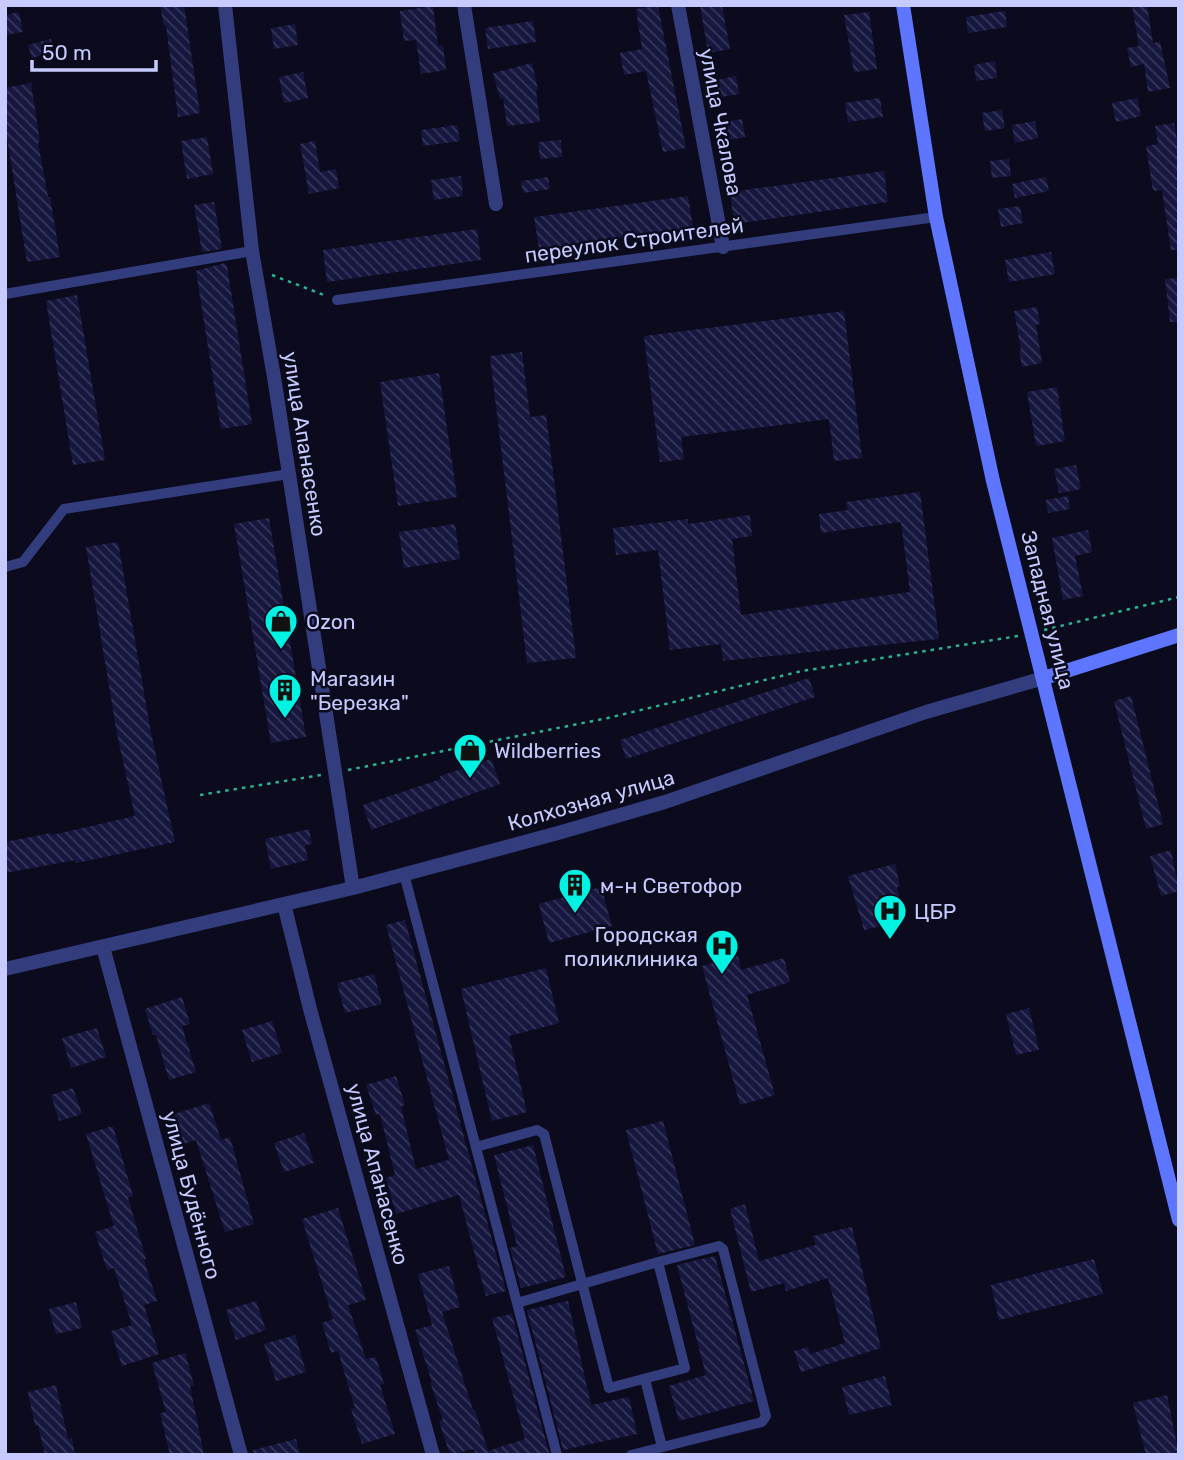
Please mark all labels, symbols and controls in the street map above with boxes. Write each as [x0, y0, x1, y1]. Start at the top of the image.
scale bar [32, 28, 156, 72]
text: 50 m [42, 40, 92, 65]
street label: улица Чкалова [694, 46, 748, 198]
street label: переулок Строителей [523, 212, 745, 268]
street label: улица Апанасенко [278, 350, 332, 538]
street label: Западная улица [1016, 528, 1080, 692]
shop icon: Ozon [262, 602, 300, 651]
place label: Ozon [306, 609, 356, 634]
place label: Магазин "Березка" [310, 666, 409, 715]
building icon: Магазин "Березка" [266, 671, 304, 720]
shop icon: Wildberries [451, 731, 489, 780]
place label: Wildberries [494, 738, 601, 763]
street label: Колхозная улица [505, 764, 677, 836]
building icon: м-н Светофор [556, 866, 594, 915]
place label: м-н Светофор [600, 873, 742, 898]
hospital icon: ЦБР [871, 892, 909, 941]
place label: ЦБР [914, 899, 956, 924]
place label: Городская поликлиника [564, 922, 698, 971]
hospital icon: Городская поликлиника [703, 927, 741, 976]
street label: улица Апанасенко [342, 1080, 414, 1268]
street label: улица Будённого [157, 1108, 227, 1282]

